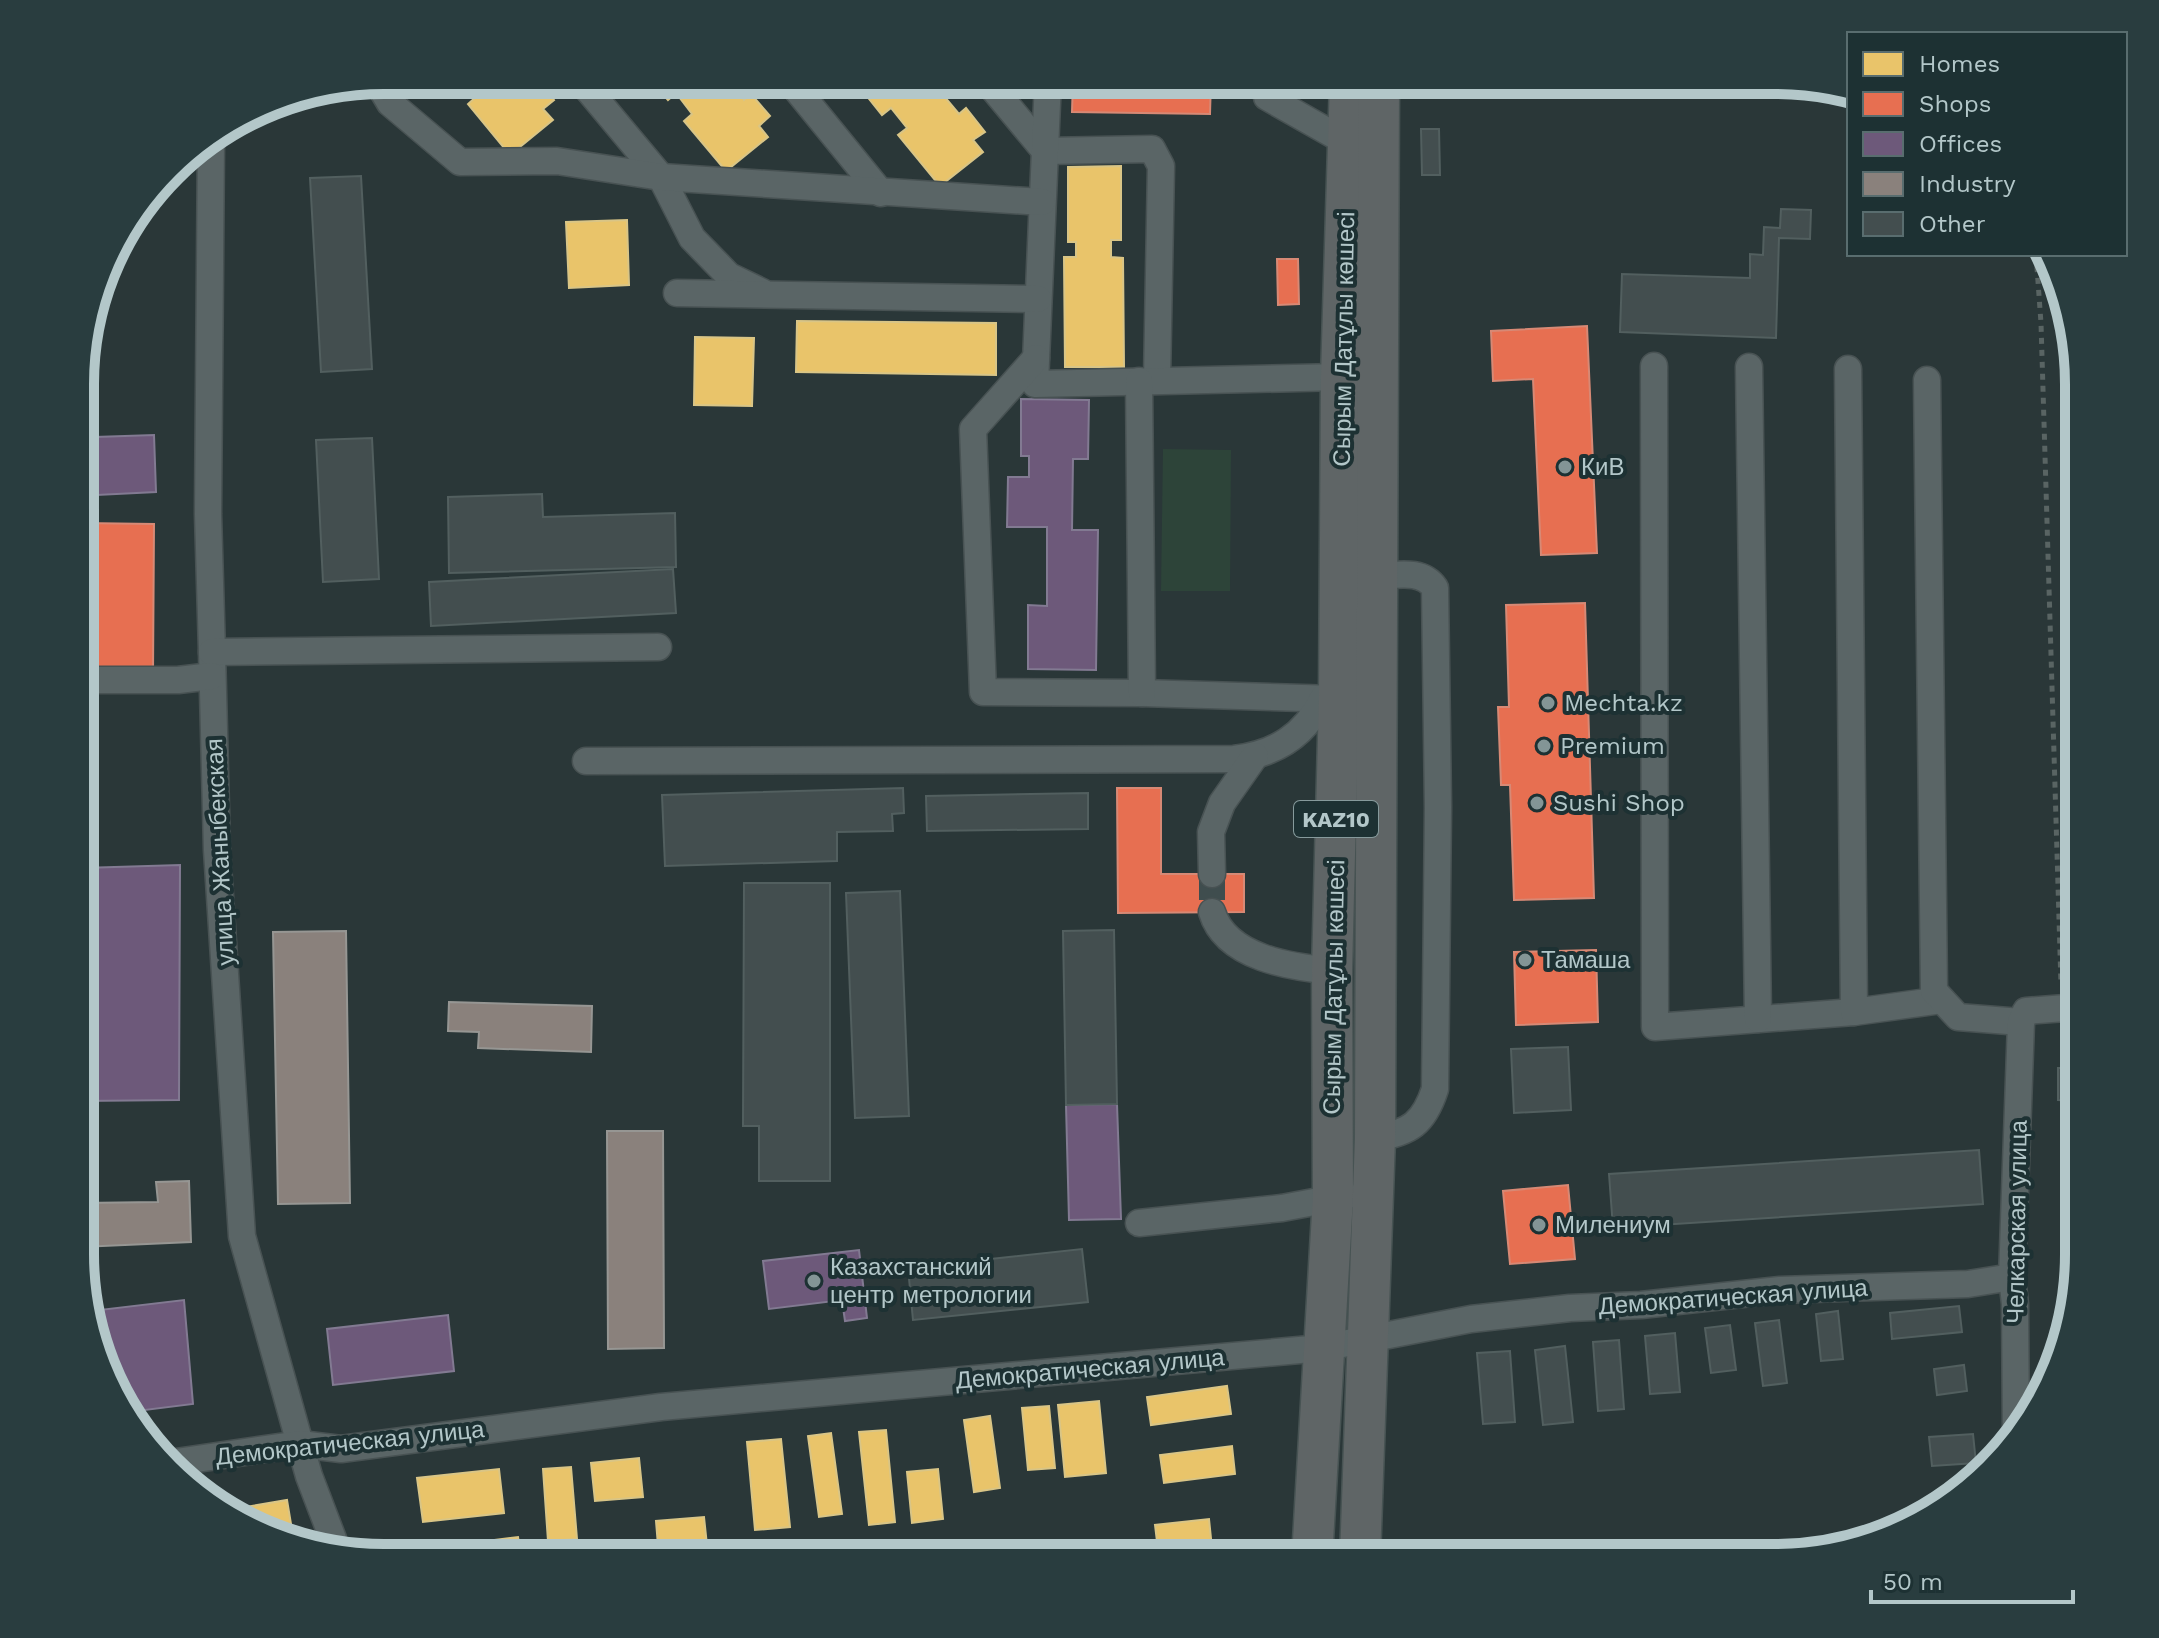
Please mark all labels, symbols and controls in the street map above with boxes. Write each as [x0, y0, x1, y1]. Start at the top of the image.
legend [1847, 32, 2127, 256]
text: Homes [1919, 50, 2000, 78]
text: Shops [1919, 90, 1991, 118]
text: Offices [1919, 130, 2002, 158]
text: Industry [1919, 170, 2016, 198]
text: Other [1919, 210, 1986, 238]
street label: Сырым Датұлы көшесі [1328, 211, 1360, 467]
place label: КиВ [1581, 453, 1624, 481]
marker: КиВ [1556, 458, 1574, 476]
place label: Mechta.kz [1564, 689, 1683, 717]
marker: Mechta.kz [1539, 694, 1557, 712]
place label: Premium [1560, 732, 1665, 760]
marker: Premium [1535, 737, 1553, 755]
street label: улица Жаныбекская [200, 738, 240, 966]
place label: Sushi Shop [1553, 789, 1685, 817]
marker: Sushi Shop [1528, 794, 1546, 812]
road number: KAZ10 [1294, 801, 1378, 837]
street label: Сырым Датұлы көшесі [1318, 859, 1350, 1115]
place label: Тамаша [1541, 946, 1631, 974]
marker: Тамаша [1516, 951, 1534, 969]
street label: Челкарская улица [2001, 1119, 2033, 1324]
place label: Милениум [1555, 1211, 1671, 1239]
marker: Милениум [1530, 1216, 1548, 1234]
place label: Казахстанский центр метрологии [830, 1253, 1032, 1309]
marker: Казахстанский центр метрологии [805, 1272, 823, 1290]
street label: Демократическая улица [1597, 1274, 1869, 1320]
street label: Демократическая улица [954, 1343, 1226, 1395]
street label: Демократическая улица [214, 1415, 486, 1471]
scale bar [1871, 1554, 2073, 1604]
text: 50 m [1883, 1568, 1943, 1596]

